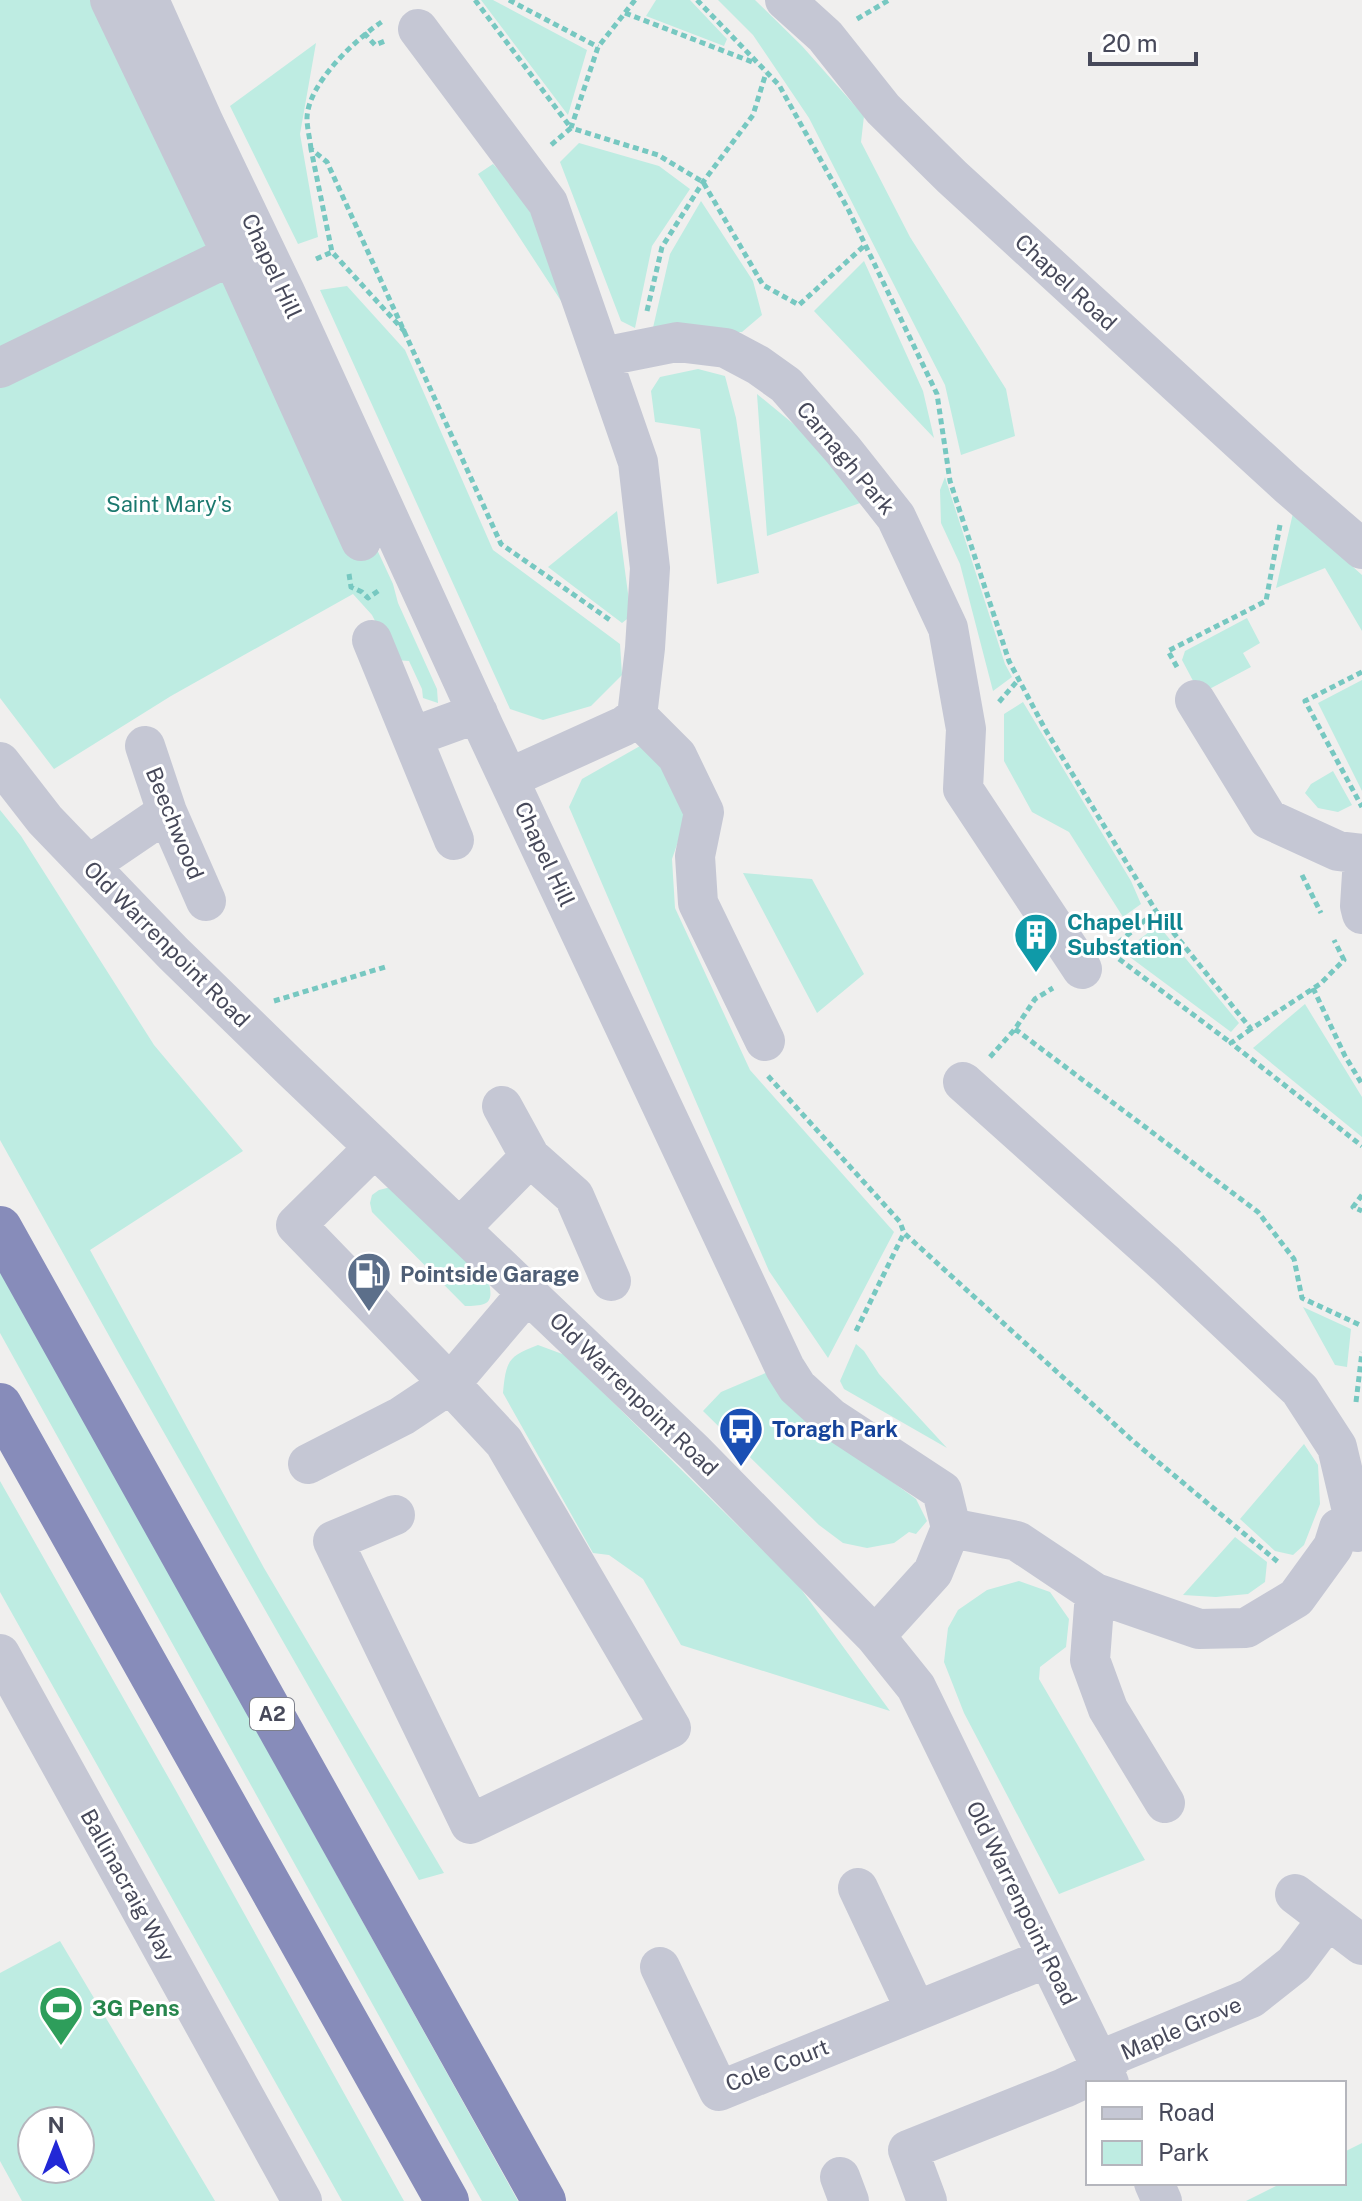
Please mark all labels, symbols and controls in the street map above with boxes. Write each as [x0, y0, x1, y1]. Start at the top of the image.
scale bar [1090, 16, 1196, 66]
text: 20 m [1102, 29, 1158, 57]
street label: Chapel Hill [236, 209, 308, 323]
street label: Chapel Road [1010, 228, 1122, 336]
street label: Carnagh Park [791, 396, 901, 520]
park label: Saint Mary's [106, 491, 232, 517]
street label: Beechwood [141, 763, 209, 883]
street label: Chapel Hill [509, 797, 581, 911]
street label: Old Warrenpoint Road [79, 856, 255, 1032]
place label: Chapel Hill Substation [1067, 909, 1183, 960]
building icon: Chapel Hill Substation [1012, 911, 1060, 974]
fuel station icon: Pointside Garage [345, 1250, 393, 1313]
place label: Pointside Garage [400, 1261, 579, 1287]
street label: Old Warrenpoint Road [544, 1307, 724, 1481]
bus stop icon: Toragh Park [717, 1405, 765, 1468]
place label: Toragh Park [772, 1416, 898, 1442]
road number: A2 [250, 1698, 294, 1730]
street label: Old Warrenpoint Road [961, 1797, 1083, 2009]
street label: Ballinacraig Way [75, 1804, 181, 1966]
sports icon: 3G Pens [37, 1984, 85, 2047]
street label: Maple Grove [1117, 1991, 1245, 2065]
place label: 3G Pens [92, 1995, 179, 2021]
street label: Cole Court [722, 2033, 832, 2097]
legend [1086, 2081, 1346, 2185]
text: Road [1158, 2098, 1215, 2126]
north arrow [16, 2105, 96, 2185]
text: N [47, 2112, 65, 2138]
text: Park [1158, 2138, 1209, 2166]

